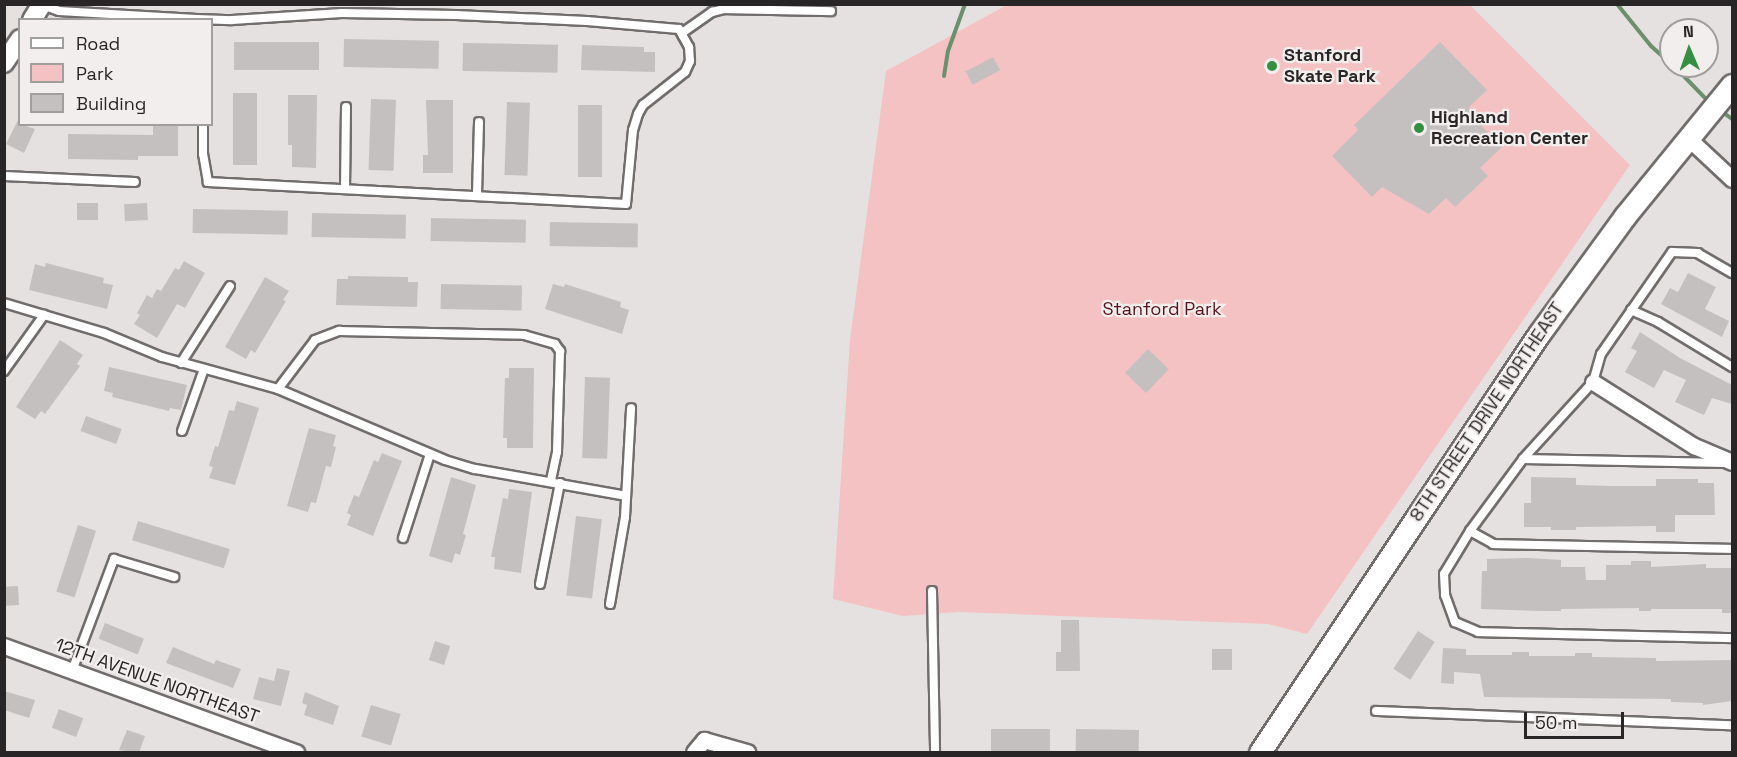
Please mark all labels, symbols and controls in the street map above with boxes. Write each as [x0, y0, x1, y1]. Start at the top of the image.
legend [18, 18, 213, 126]
north arrow [1659, 18, 1719, 78]
text: N [1683, 21, 1694, 42]
text: Road [76, 32, 120, 55]
place label: Stanford Skate Park [1284, 45, 1376, 88]
marker: Stanford Skate Park [1265, 59, 1279, 73]
text: Park [76, 62, 113, 85]
text: Building [76, 92, 146, 115]
place label: Highland Recreation Center [1431, 107, 1588, 150]
marker: Highland Recreation Center [1412, 121, 1426, 135]
park label: Stanford Park [1102, 298, 1222, 320]
street label: 8TH STREET DRIVE NORTHEAST [1405, 298, 1569, 526]
street label: 12TH AVENUE NORTHEAST [52, 634, 262, 728]
scale bar [1527, 700, 1628, 738]
text: 50 m [1535, 711, 1577, 734]

